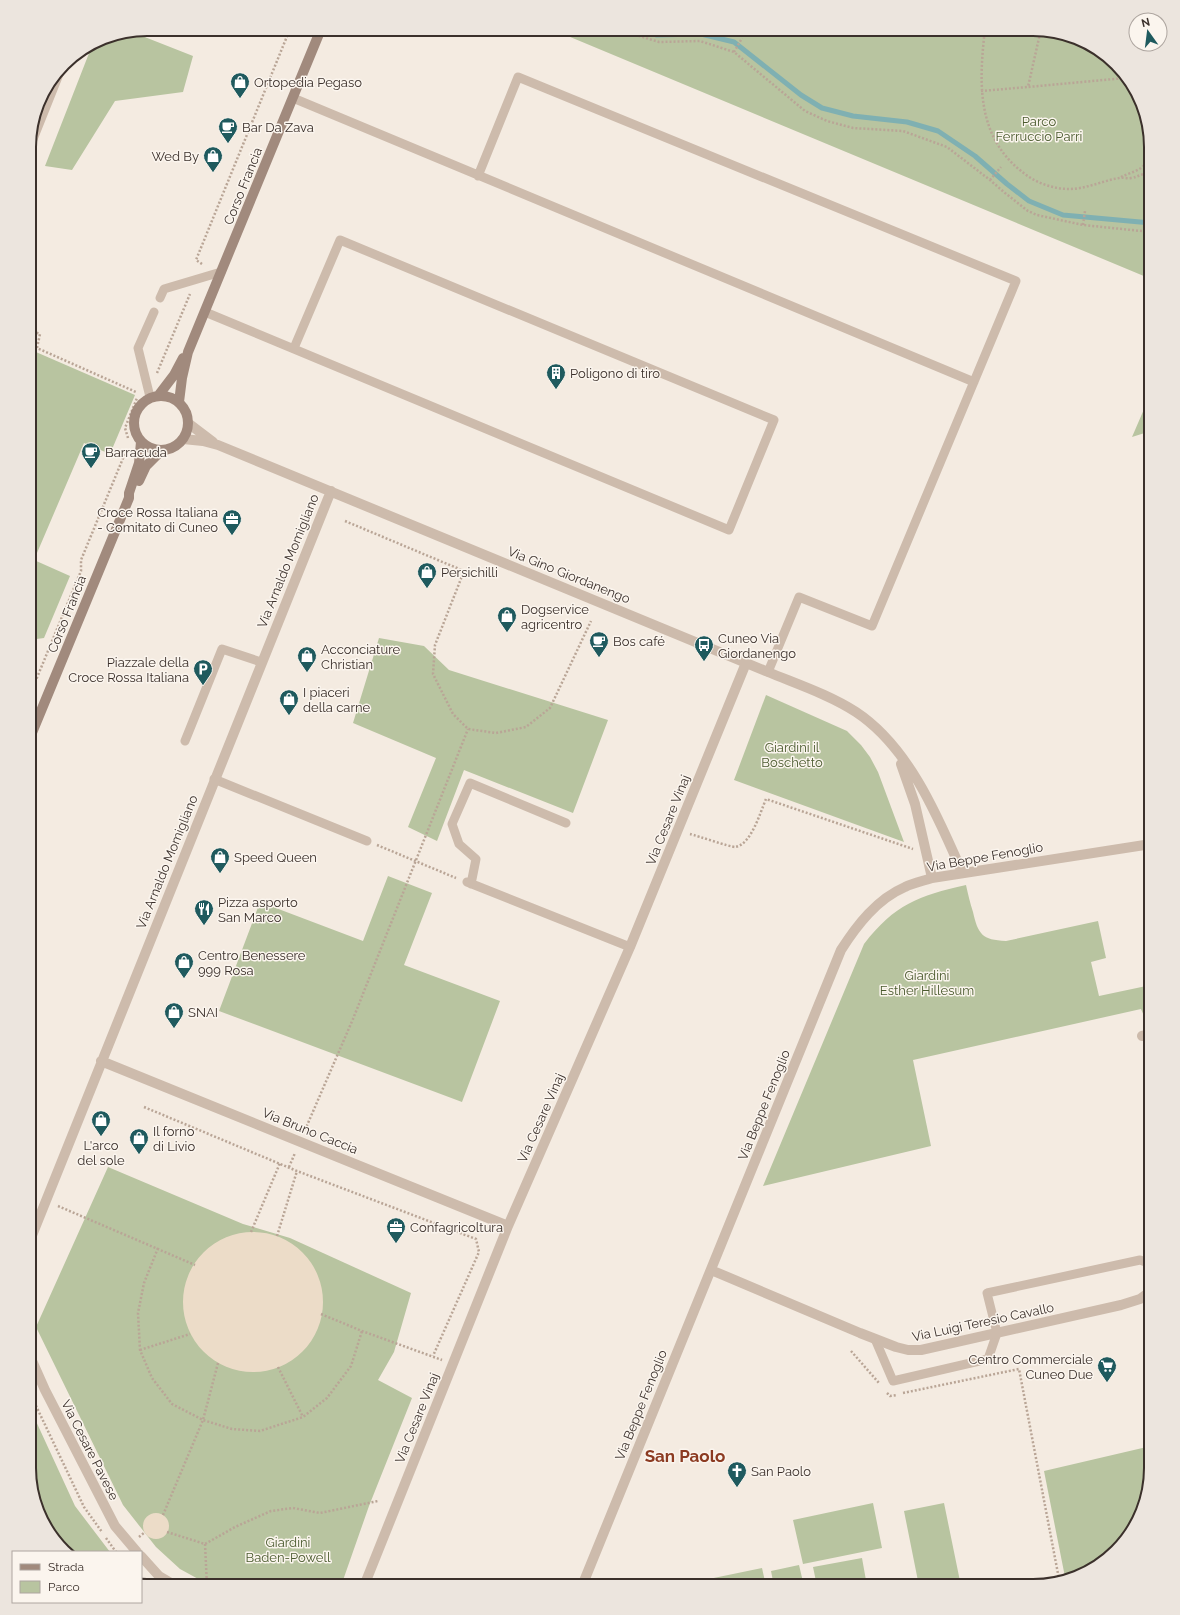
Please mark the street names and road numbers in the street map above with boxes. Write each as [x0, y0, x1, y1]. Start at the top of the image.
street label: Corso Francia [221, 145, 265, 227]
street label: Via Arnaldo Momigliano [254, 492, 322, 630]
street label: Via Gino Giordanengo [506, 544, 633, 607]
street label: Corso Francia [45, 573, 89, 655]
street label: Via Cesare Vinaj [643, 773, 693, 867]
street label: Via Arnaldo Momigliano [133, 793, 201, 931]
street label: Via Beppe Fenoglio [926, 839, 1044, 875]
street label: Via Beppe Fenoglio [735, 1047, 793, 1162]
street label: Via Cesare Vinaj [515, 1071, 567, 1165]
street label: Via Bruno Caccia [260, 1105, 360, 1157]
street label: Via Luigi Teresio Cavallo [911, 1300, 1056, 1344]
street label: Via Beppe Fenoglio [612, 1347, 670, 1462]
street label: Via Cesare Vinaj [392, 1371, 442, 1465]
street label: Via Cesare Pavese [58, 1397, 122, 1503]

